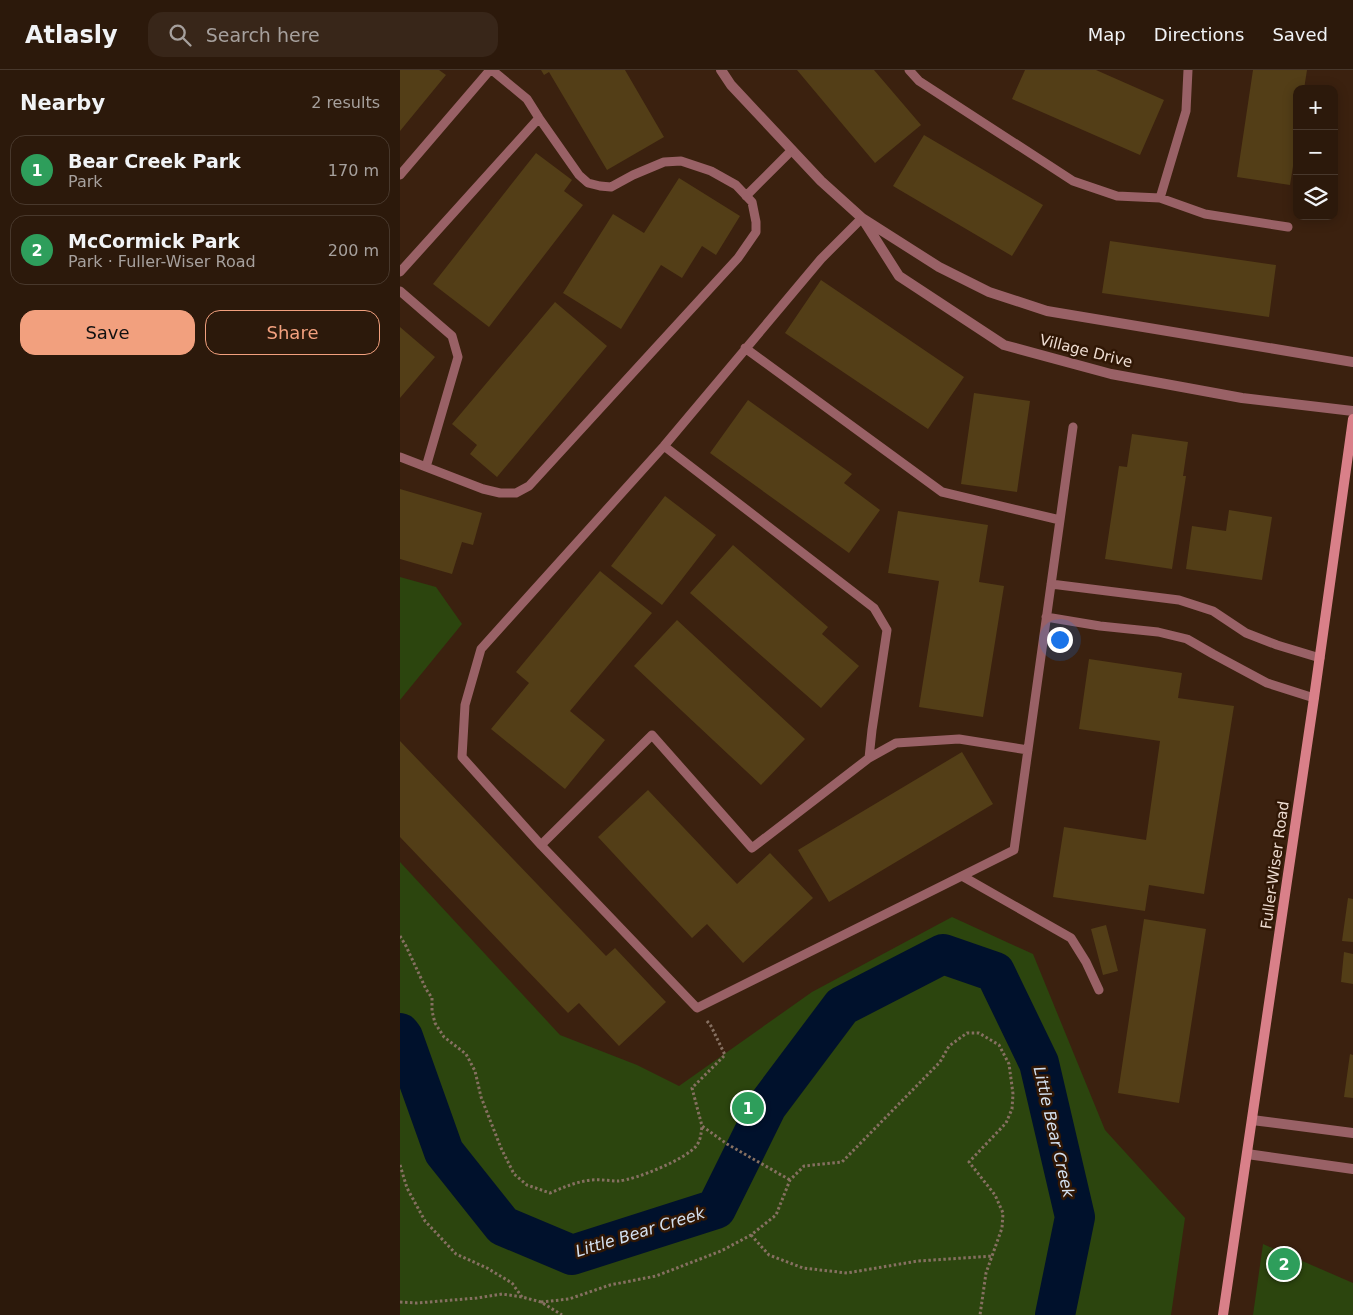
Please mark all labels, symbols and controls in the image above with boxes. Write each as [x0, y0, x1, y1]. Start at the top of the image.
search box [148, 12, 498, 57]
text: Atlasly [25, 21, 118, 49]
icon: search [166, 21, 194, 49]
text: Search here [206, 24, 320, 46]
text: Map [1088, 24, 1126, 45]
text: Directions [1154, 24, 1244, 45]
text: Saved [1272, 24, 1328, 45]
map controls [1293, 85, 1338, 220]
button: + [1293, 85, 1338, 130]
text: Nearby [20, 91, 105, 115]
text: 2 results [311, 93, 380, 112]
button: − [1293, 130, 1338, 175]
text: Bear Creek Park [68, 150, 241, 172]
text: 1 [31, 161, 43, 180]
text: 170 m [328, 161, 379, 180]
text: Park [68, 172, 103, 191]
button: layers [1293, 175, 1338, 220]
text: McCormick Park [68, 230, 240, 252]
text: 2 [31, 241, 43, 260]
text: 200 m [328, 241, 379, 260]
text: Park · Fuller-Wiser Road [68, 252, 256, 271]
button: Save [20, 310, 195, 355]
button: Share [205, 310, 380, 355]
street label: Village Drive [1038, 331, 1134, 371]
your location [1047, 627, 1073, 653]
street label: Fuller-Wiser Road [1257, 800, 1293, 930]
water label: Little Bear Creek [1030, 1064, 1079, 1200]
pin: 1 [732, 1089, 764, 1127]
water label: Little Bear Creek [573, 1203, 708, 1261]
pin: 2 [1268, 1245, 1300, 1283]

